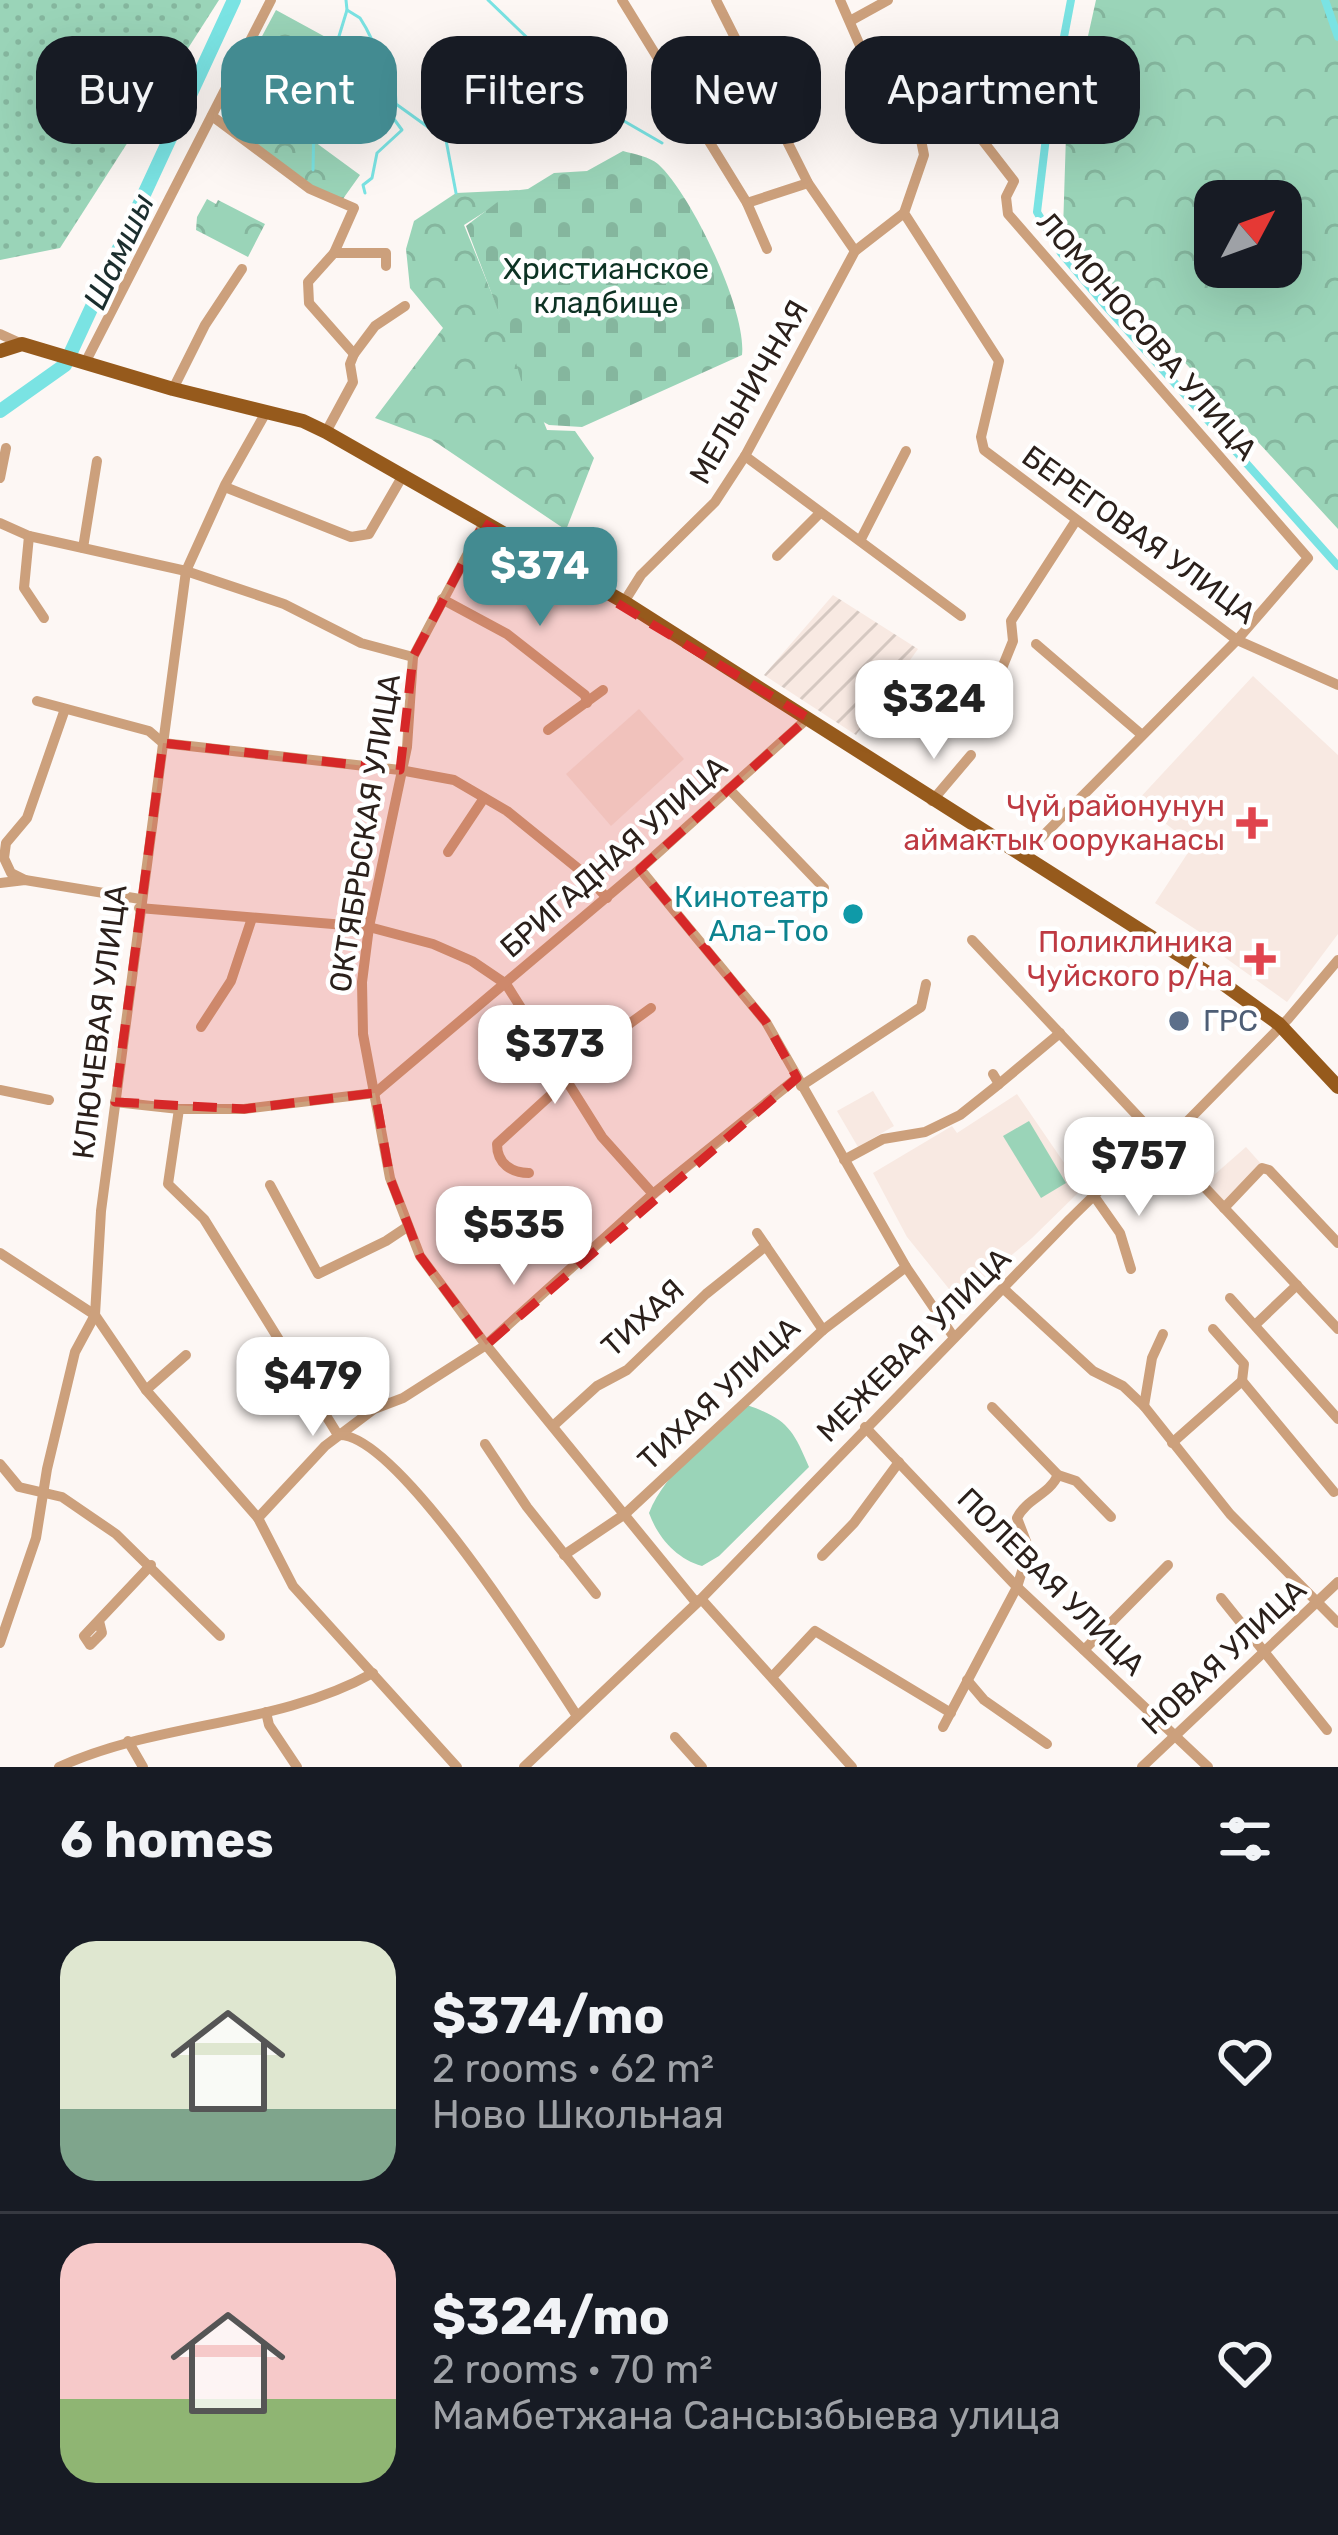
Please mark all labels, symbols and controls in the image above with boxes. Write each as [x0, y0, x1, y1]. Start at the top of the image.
chip: Buy [36, 36, 197, 144]
chip: Rent [221, 36, 397, 144]
chip: Filters [421, 36, 627, 144]
chip: New [651, 36, 821, 144]
chip: Apartment [845, 36, 1140, 144]
north arrow [1194, 180, 1302, 288]
map controls [1194, 180, 1302, 288]
water label: Шамшы [75, 187, 162, 315]
street label: ЛОМОНОСОВА УЛИЦА [1029, 204, 1265, 468]
park label: Христианское кладбище [503, 251, 709, 321]
street label: МЕЛЬНИЧНАЯ [682, 294, 816, 490]
street label: БЕРЕГОВАЯ УЛИЦА [1015, 438, 1263, 632]
pin: $374 [469, 527, 611, 629]
text: $374 [490, 543, 590, 589]
pin: $324 [863, 660, 1005, 762]
street label: ОКТЯБРЬСКАЯ УЛИЦА [322, 671, 408, 995]
text: $324 [882, 676, 986, 722]
street label: БРИГАДНАЯ УЛИЦА [493, 749, 735, 965]
place label: Чүй районунун аймактык ооруканасы [904, 788, 1225, 858]
marker: Чүй районунун аймактык ооруканасы [1236, 807, 1268, 839]
place label: Кинотеатр Ала-Тоо [674, 879, 829, 949]
street label: КЛЮЧЕВАЯ УЛИЦА [65, 883, 135, 1161]
marker: Кинотеатр Ала-Тоо [840, 901, 866, 927]
place label: Поликлиника Чуйского р/на [1027, 924, 1233, 994]
marker: Поликлиника Чуйского р/на [1244, 943, 1276, 975]
place label: ГРС [1203, 1003, 1258, 1039]
pin: $373 [484, 1005, 626, 1107]
marker: ГРС [1166, 1008, 1192, 1034]
text: $373 [505, 1021, 605, 1067]
pin: $757 [1068, 1117, 1210, 1219]
text: $757 [1091, 1133, 1187, 1179]
pin: $535 [443, 1186, 585, 1288]
text: $535 [463, 1202, 565, 1248]
street label: МЕЖЕВАЯ УЛИЦА [810, 1241, 1018, 1449]
street label: ТИХАЯ [594, 1272, 692, 1364]
street label: ТИХАЯ УЛИЦА [631, 1310, 807, 1478]
pin: $479 [242, 1337, 384, 1439]
text: $479 [263, 1353, 363, 1399]
street label: ПОЛЕВАЯ УЛИЦА [950, 1481, 1152, 1683]
street label: НОВАЯ УЛИЦА [1134, 1572, 1314, 1742]
icon: filters [1212, 1806, 1278, 1872]
text: 6 homes [60, 1809, 274, 1870]
text: $374/mo [432, 1985, 665, 2046]
icon: home [156, 1989, 300, 2133]
icon: heart [1212, 2028, 1278, 2094]
text: 2 rooms · 62 m² [432, 2046, 714, 2092]
text: Ново Школьная [432, 2092, 724, 2138]
text: $324/mo [432, 2286, 670, 2347]
icon: home [156, 2291, 300, 2435]
icon: heart [1212, 2330, 1278, 2396]
text: 2 rooms · 70 m² [432, 2347, 713, 2393]
text: Мамбетжана Сансызбыева улица [432, 2393, 1061, 2439]

